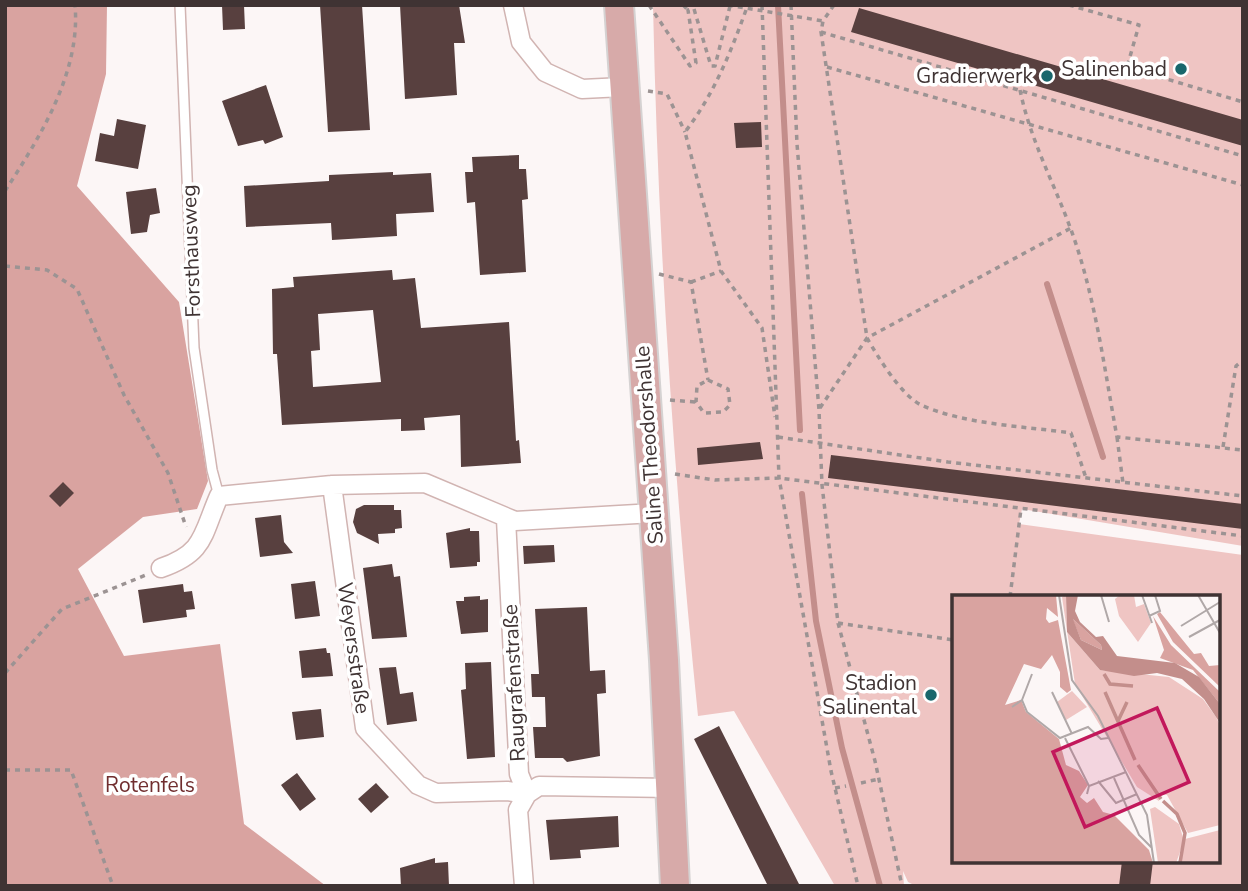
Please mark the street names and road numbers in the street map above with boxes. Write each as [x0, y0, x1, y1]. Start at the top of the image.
street label: Forsthausweg [175, 184, 207, 318]
street label: Saline Theodorshalle [628, 345, 670, 545]
street label: Weyersstraße [331, 581, 377, 715]
street label: Raugrafenstraße [496, 604, 532, 762]

